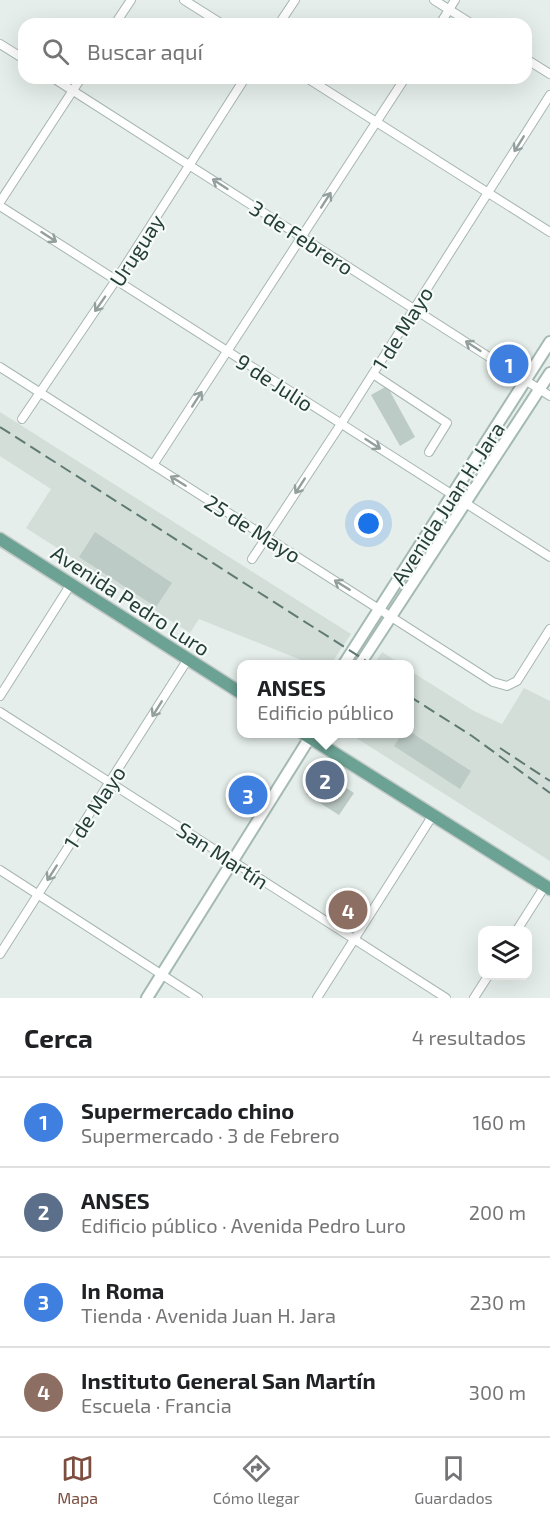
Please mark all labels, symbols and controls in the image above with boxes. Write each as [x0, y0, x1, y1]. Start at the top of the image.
search box [18, 18, 532, 84]
icon: search [39, 35, 72, 68]
text: Buscar aquí [87, 38, 203, 64]
one-way arrow [512, 136, 525, 153]
one-way arrow [212, 178, 229, 190]
one-way arrow [320, 192, 333, 209]
street label: 3 de Febrero [246, 194, 358, 280]
street label: Uruguay [104, 209, 168, 291]
one-way arrow [40, 232, 57, 244]
street label: 1 de Mayo [367, 282, 437, 374]
one-way arrow [94, 295, 106, 312]
one-way arrow [464, 340, 481, 353]
pin: 1 [490, 342, 528, 386]
street label: 9 de Julio [232, 348, 318, 416]
one-way arrow [190, 390, 203, 407]
street label: Avenida Juan H. Jara [385, 417, 509, 589]
one-way arrow [364, 438, 381, 451]
one-way arrow [169, 474, 186, 487]
one-way arrow [294, 477, 307, 494]
street label: 25 de Mayo [200, 489, 306, 567]
your location [354, 509, 383, 538]
street label: Avenida Pedro Luro [47, 539, 215, 661]
one-way arrow [334, 579, 351, 591]
popup [237, 660, 414, 738]
text: ANSES [257, 674, 326, 700]
one-way arrow [150, 700, 162, 717]
text: Edificio público [257, 700, 394, 724]
pin: 2 [306, 758, 344, 802]
street label: 1 de Mayo [58, 761, 130, 853]
pin: 3 [228, 772, 268, 818]
street label: San Martín [173, 816, 273, 894]
one-way arrow [45, 864, 57, 881]
pin: 4 [328, 888, 368, 932]
map controls [478, 926, 532, 980]
button: layers [478, 926, 532, 980]
text: Cerca [24, 1022, 93, 1053]
text: 4 resultados [412, 1025, 526, 1049]
text: Supermercado chino [81, 1097, 294, 1123]
text: 1 [39, 1110, 48, 1134]
text: 160 m [473, 1110, 526, 1134]
text: Supermercado · 3 de Febrero [81, 1123, 340, 1147]
text: ANSES [81, 1187, 150, 1213]
text: 2 [38, 1200, 49, 1224]
text: 200 m [469, 1200, 526, 1224]
text: Edificio público · Avenida Pedro Luro [81, 1213, 406, 1237]
text: In Roma [81, 1277, 164, 1303]
text: 3 [38, 1290, 49, 1314]
text: 230 m [470, 1290, 526, 1314]
text: Tienda · Avenida Juan H. Jara [81, 1303, 336, 1327]
text: Instituto General San Martín [81, 1367, 376, 1393]
text: 4 [37, 1380, 50, 1404]
text: 300 m [469, 1380, 526, 1404]
text: Escuela · Francia [81, 1393, 232, 1417]
tab: Mapa [57, 1452, 98, 1507]
tab: Cómo llegar [213, 1452, 300, 1507]
tab: Guardados [414, 1452, 493, 1507]

